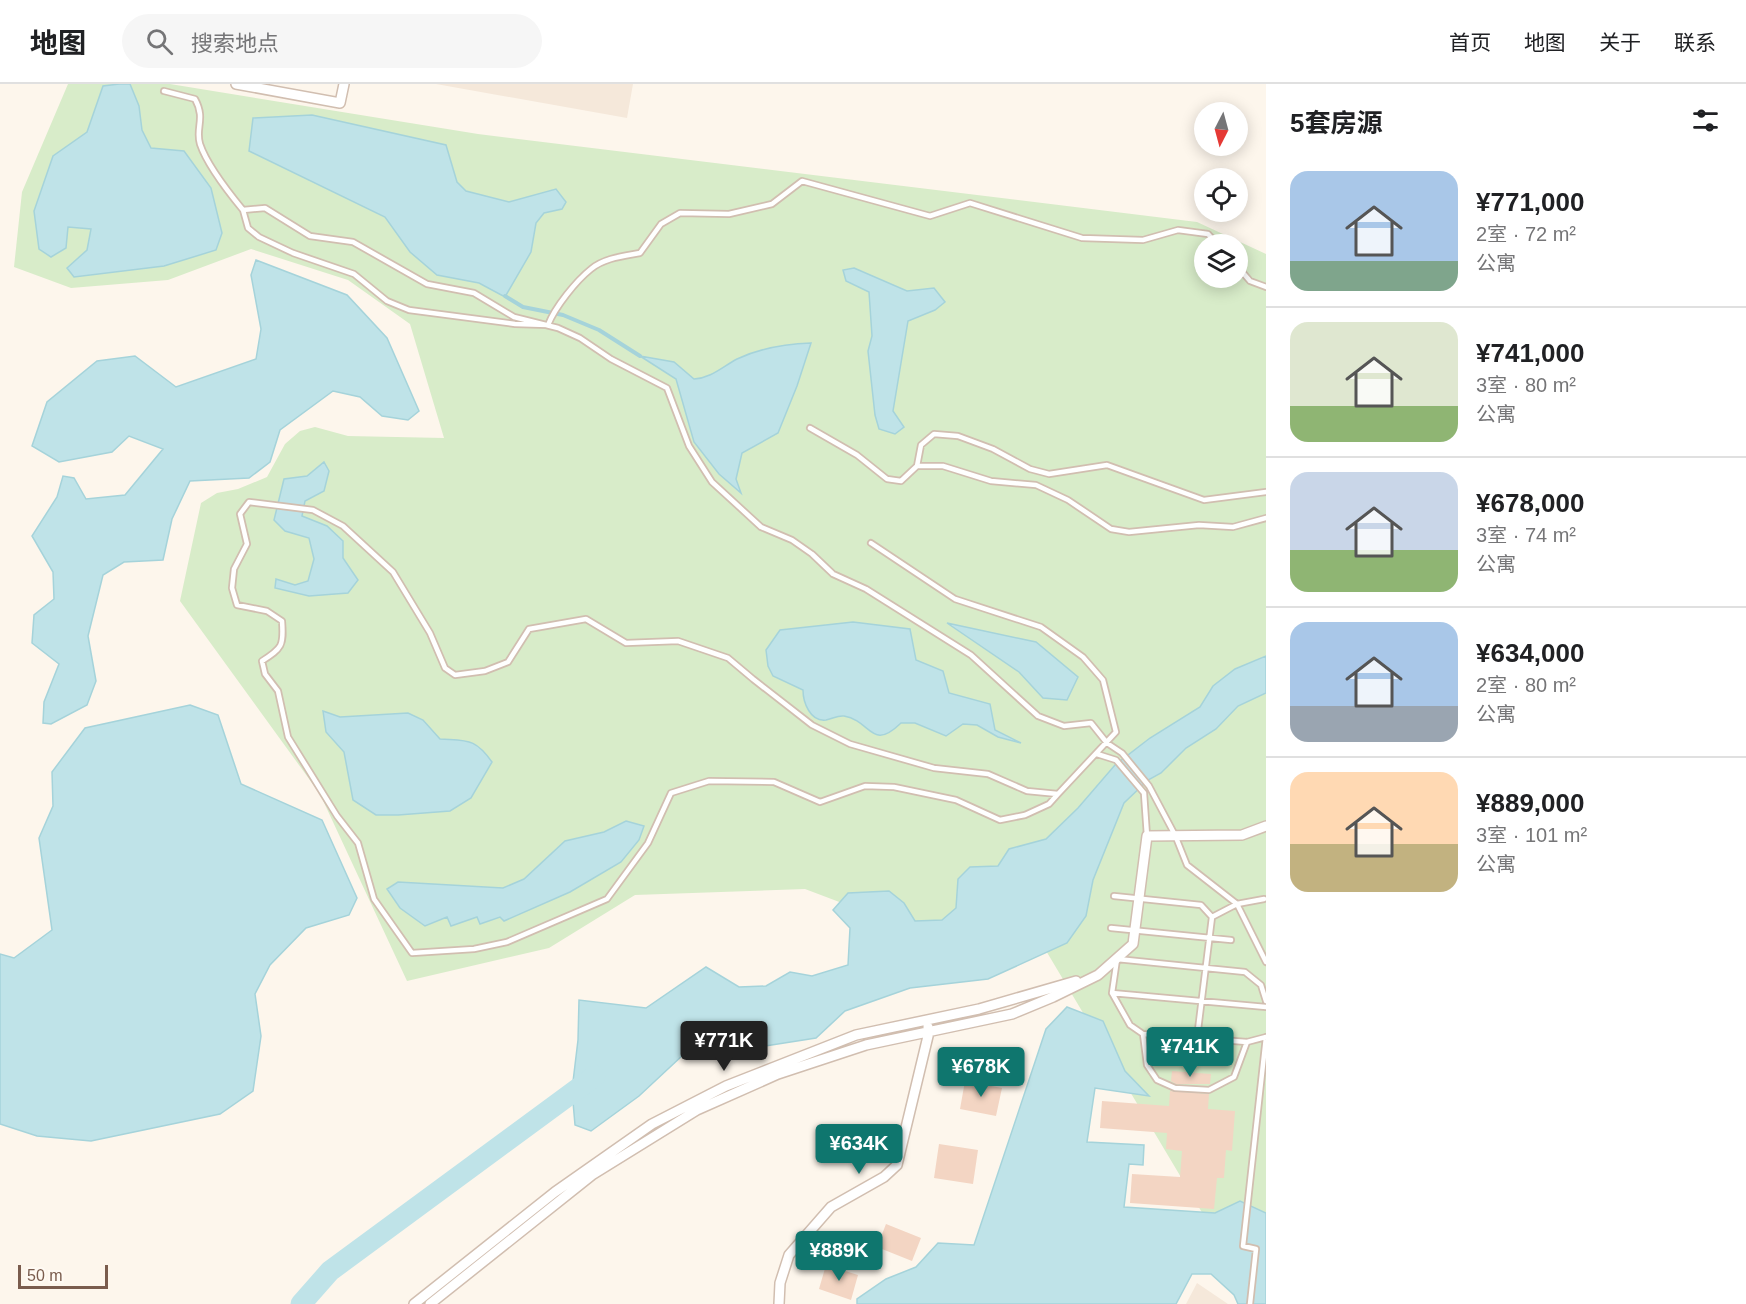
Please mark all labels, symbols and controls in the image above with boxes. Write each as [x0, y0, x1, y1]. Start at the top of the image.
search box [122, 14, 542, 68]
icon: search [143, 25, 176, 58]
text: 地图 [30, 28, 86, 59]
text: 搜索地点 [191, 31, 279, 56]
text: 首页 [1449, 31, 1491, 54]
text: 地图 [1524, 31, 1566, 54]
text: 关于 [1599, 31, 1641, 54]
text: 联系 [1674, 31, 1716, 54]
north arrow [1194, 102, 1248, 156]
map controls [1194, 102, 1248, 288]
icon: filters [1689, 104, 1722, 137]
text: 5套房源 [1290, 108, 1382, 138]
button: locate [1194, 168, 1248, 222]
text: ¥771,000 [1476, 187, 1584, 217]
icon: home [1338, 195, 1410, 267]
text: 2室 · 72 m² [1476, 223, 1576, 245]
button: layers [1194, 234, 1248, 288]
text: 公寓 [1476, 252, 1516, 274]
text: ¥741,000 [1476, 338, 1584, 368]
icon: home [1338, 346, 1410, 418]
text: 3室 · 80 m² [1476, 374, 1576, 396]
text: 公寓 [1476, 403, 1516, 425]
text: ¥678,000 [1476, 488, 1584, 518]
icon: home [1338, 496, 1410, 568]
text: 3室 · 74 m² [1476, 524, 1576, 546]
text: 公寓 [1476, 553, 1516, 575]
text: ¥634,000 [1476, 638, 1584, 668]
icon: home [1338, 646, 1410, 718]
text: 2室 · 80 m² [1476, 674, 1576, 696]
text: 公寓 [1476, 703, 1516, 725]
text: ¥889,000 [1476, 788, 1584, 818]
icon: home [1338, 796, 1410, 868]
text: 3室 · 101 m² [1476, 824, 1587, 846]
text: 公寓 [1476, 853, 1516, 875]
pin: ¥771K [682, 1021, 766, 1072]
pin: ¥741K [1148, 1027, 1232, 1078]
text: ¥771K [695, 1029, 753, 1051]
text: ¥741K [1161, 1035, 1219, 1057]
pin: ¥678K [939, 1047, 1023, 1098]
text: ¥678K [952, 1055, 1010, 1077]
pin: ¥634K [817, 1124, 901, 1175]
text: ¥634K [830, 1132, 888, 1154]
pin: ¥889K [797, 1231, 881, 1282]
text: ¥889K [810, 1239, 868, 1261]
scale bar [18, 1262, 108, 1290]
text: 50 m [27, 1267, 63, 1284]

